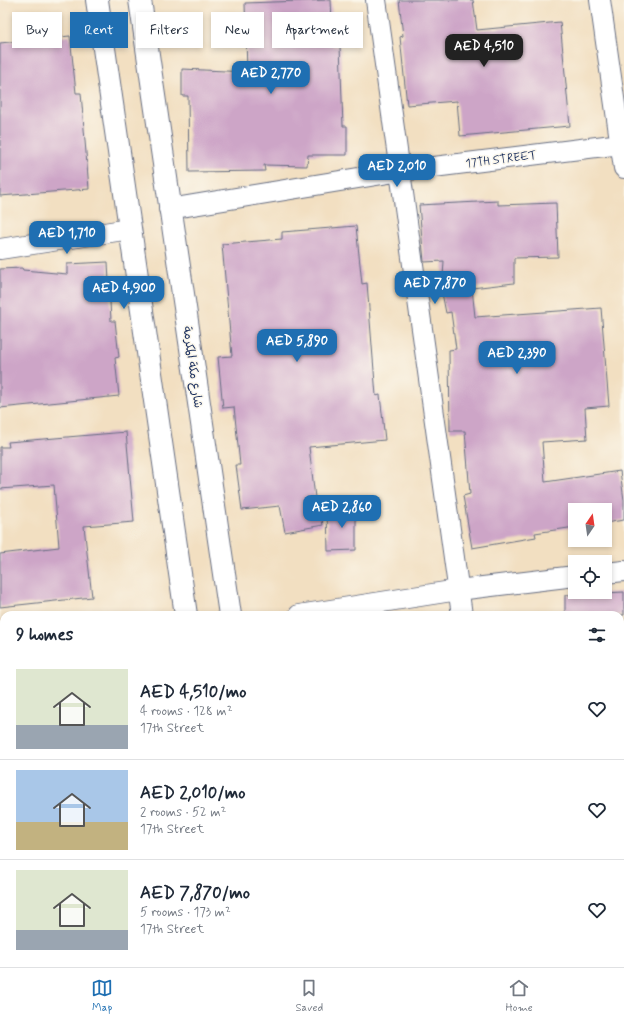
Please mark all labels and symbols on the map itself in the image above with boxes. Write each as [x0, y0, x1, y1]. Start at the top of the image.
pin: AED 4,510 [438, 34, 530, 68]
pin: AED 2,770 [225, 61, 317, 95]
street label: 17TH STREET [465, 148, 538, 172]
pin: AED 2,010 [351, 154, 443, 188]
pin: AED 1,710 [21, 221, 113, 255]
pin: AED 7,870 [389, 271, 481, 305]
pin: AED 4,900 [78, 276, 170, 310]
street label: شارع مكة المكرمة [178, 325, 206, 409]
pin: AED 5,890 [251, 329, 343, 363]
pin: AED 2,390 [471, 341, 563, 375]
pin: AED 2,860 [296, 495, 388, 529]
north arrow [568, 503, 612, 547]

